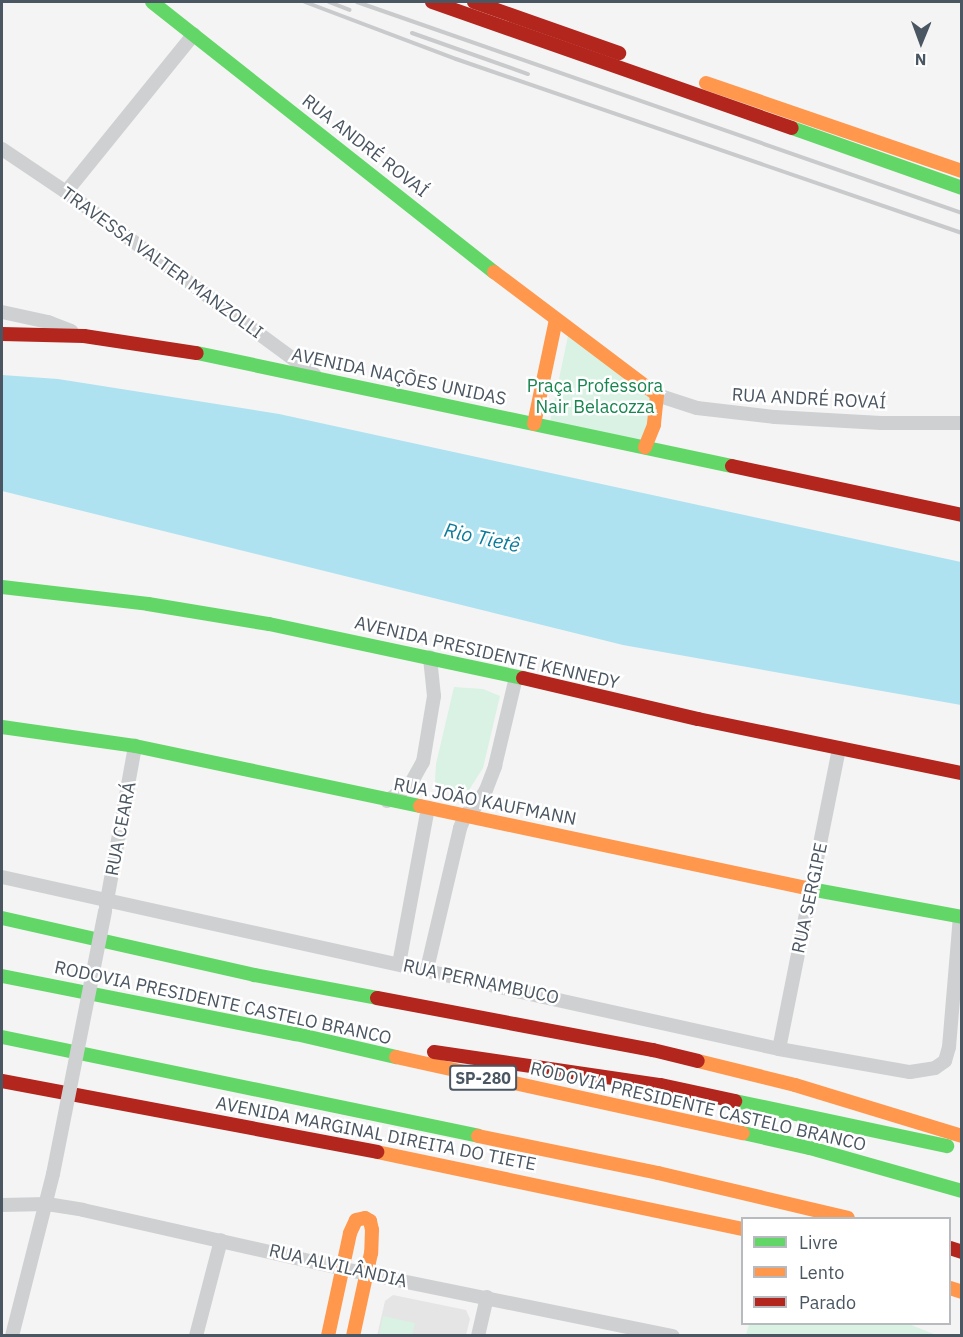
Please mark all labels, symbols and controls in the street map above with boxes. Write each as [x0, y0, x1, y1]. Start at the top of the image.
north arrow [891, 12, 951, 72]
text: N [915, 50, 927, 70]
street label: RUA ANDRÉ ROVAÍ [297, 90, 433, 202]
street label: TRAVESSA VALTER MANZOLLI [57, 183, 267, 343]
street label: AVENIDA NAÇÕES UNIDAS [290, 344, 508, 410]
park label: Praça Professora Nair Belacozza [527, 376, 663, 418]
street label: RUA ANDRÉ ROVAÍ [731, 384, 887, 414]
water label: Rio Tietê [442, 517, 522, 557]
street label: AVENIDA PRESIDENTE KENNEDY [353, 612, 621, 694]
street label: RUA JOÃO KAUFMANN [392, 774, 578, 830]
street label: RUA CEARÁ [101, 780, 141, 878]
street label: RUA SERGIPE [788, 841, 832, 955]
street label: RUA PERNAMBUCO [401, 955, 561, 1009]
street label: RODOVIA PRESIDENTE CASTELO BRANCO [53, 957, 393, 1049]
street label: RODOVIA PRESIDENTE CASTELO BRANCO [528, 1058, 868, 1156]
road number: SP-280 [448, 1065, 518, 1091]
street label: AVENIDA MARGINAL DIREITA DO TIETE [214, 1092, 538, 1176]
legend [741, 1217, 951, 1325]
text: Livre [799, 1231, 838, 1254]
street label: RUA ALVILÂNDIA [267, 1240, 409, 1292]
text: Lento [799, 1261, 844, 1284]
text: Parado [799, 1291, 856, 1314]

